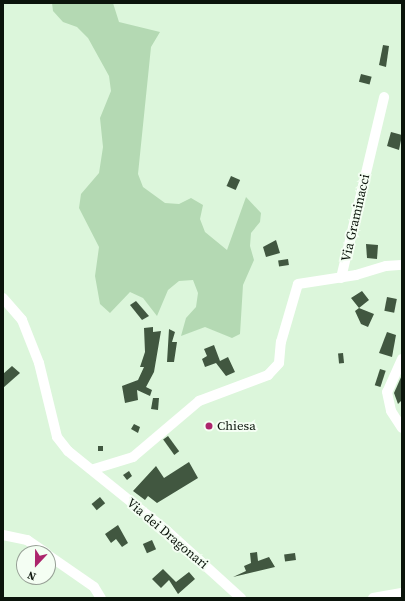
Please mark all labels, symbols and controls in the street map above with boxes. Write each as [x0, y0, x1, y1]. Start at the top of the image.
street label: Via Graminacci [338, 173, 374, 263]
place label: Chiesa [217, 418, 256, 434]
marker: Chiesa [204, 421, 214, 431]
street label: Via dei Dragonari [123, 495, 211, 573]
north arrow [16, 545, 56, 585]
text: N [25, 567, 38, 584]

